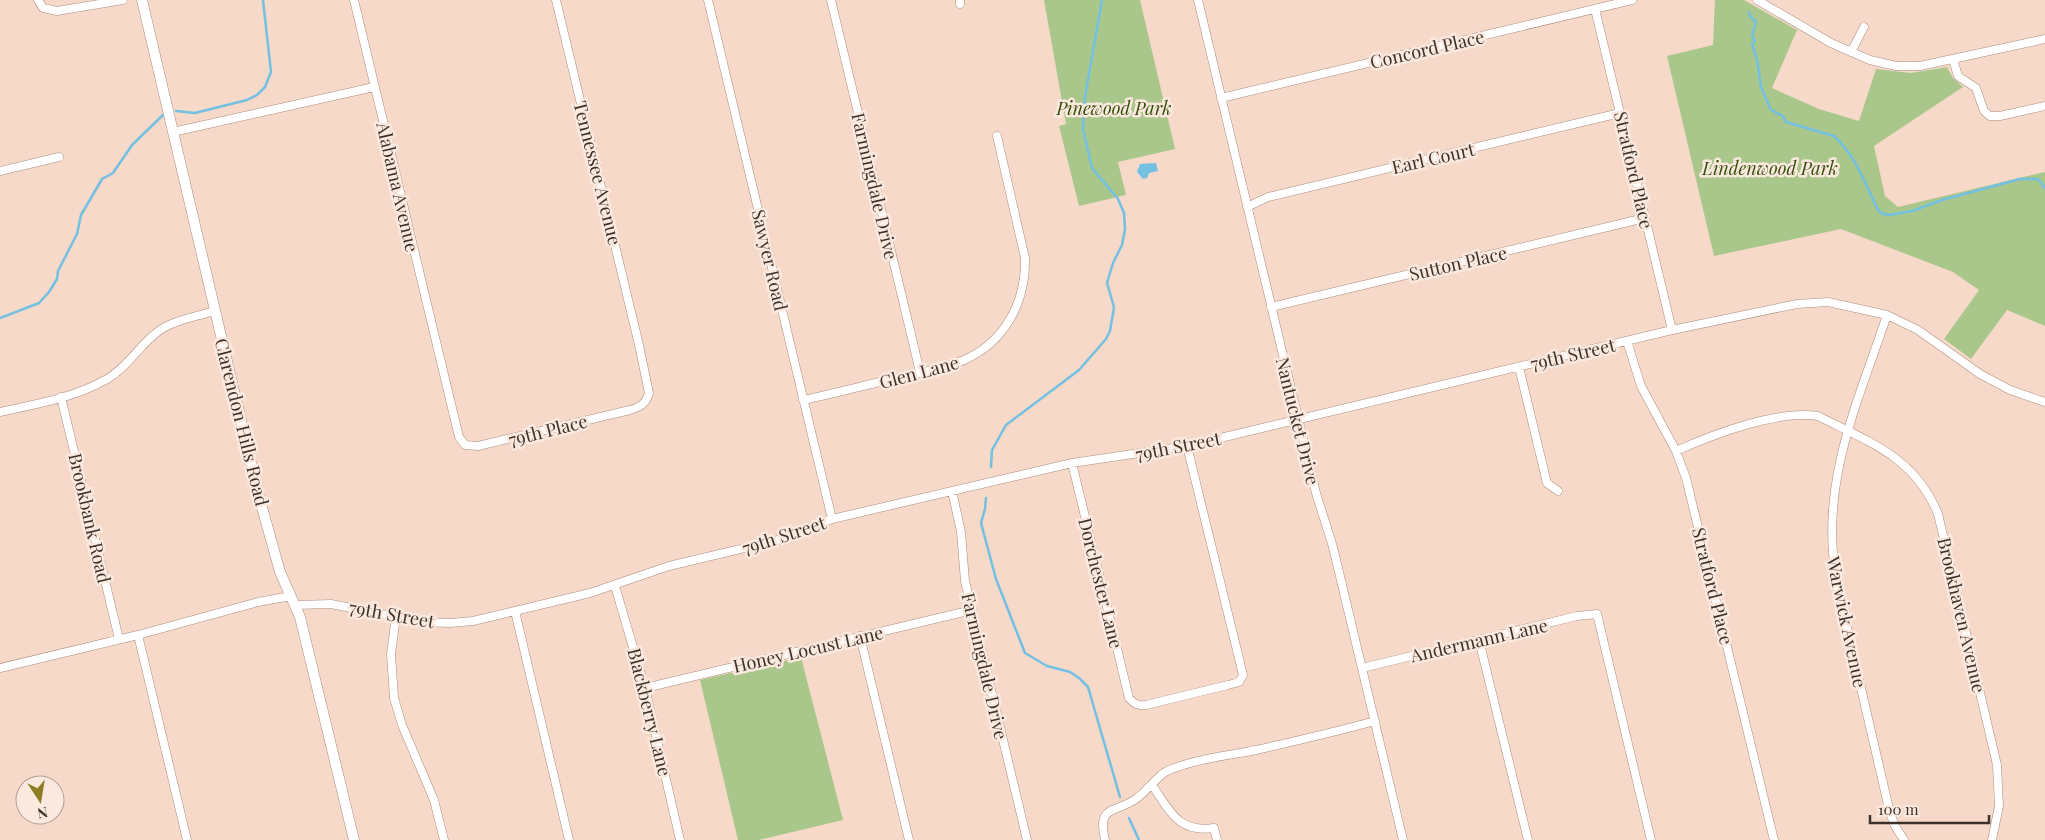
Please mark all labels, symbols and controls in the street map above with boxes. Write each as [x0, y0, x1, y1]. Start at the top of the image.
street label: Concord Place [1368, 24, 1486, 74]
park label: Pinewood Park [1055, 96, 1172, 120]
street label: Tennessee Avenue [568, 98, 628, 248]
street label: Stratford Place [1609, 109, 1659, 231]
street label: Farmingdale Drive [846, 110, 904, 262]
street label: Alabama Avenue [371, 119, 425, 254]
street label: Earl Court [1389, 137, 1477, 179]
park label: Lindenwood Park [1701, 156, 1838, 180]
street label: Sawyer Road [747, 207, 793, 314]
street label: Sutton Place [1407, 240, 1509, 286]
street label: 79th Street [1528, 332, 1618, 375]
street label: Clarendon Hills Road [210, 336, 275, 509]
street label: Glen Lane [877, 350, 961, 394]
street label: Nantucket Drive [1271, 355, 1325, 487]
street label: 79th Place [506, 409, 590, 451]
street label: 79th Street [1133, 426, 1223, 466]
street label: Brookbank Road [63, 451, 117, 586]
street label: 79th Street [739, 510, 829, 560]
street label: Dorchester Lane [1073, 515, 1129, 651]
street label: Stratford Place [1687, 525, 1739, 647]
street label: Brookhaven Avenue [1932, 535, 1992, 695]
street label: Warwick Avenue [1821, 553, 1873, 690]
street label: Farmingdale Drive [956, 590, 1014, 742]
street label: 79th Street [347, 595, 437, 633]
street label: Andermann Lane [1407, 613, 1550, 668]
street label: Honey Locust Lane [730, 620, 886, 678]
street label: Blackberry Lane [623, 646, 677, 778]
north arrow [15, 775, 65, 825]
scale bar [1870, 792, 1989, 824]
text: 100 m [1878, 799, 1919, 819]
text: N [36, 803, 50, 824]

